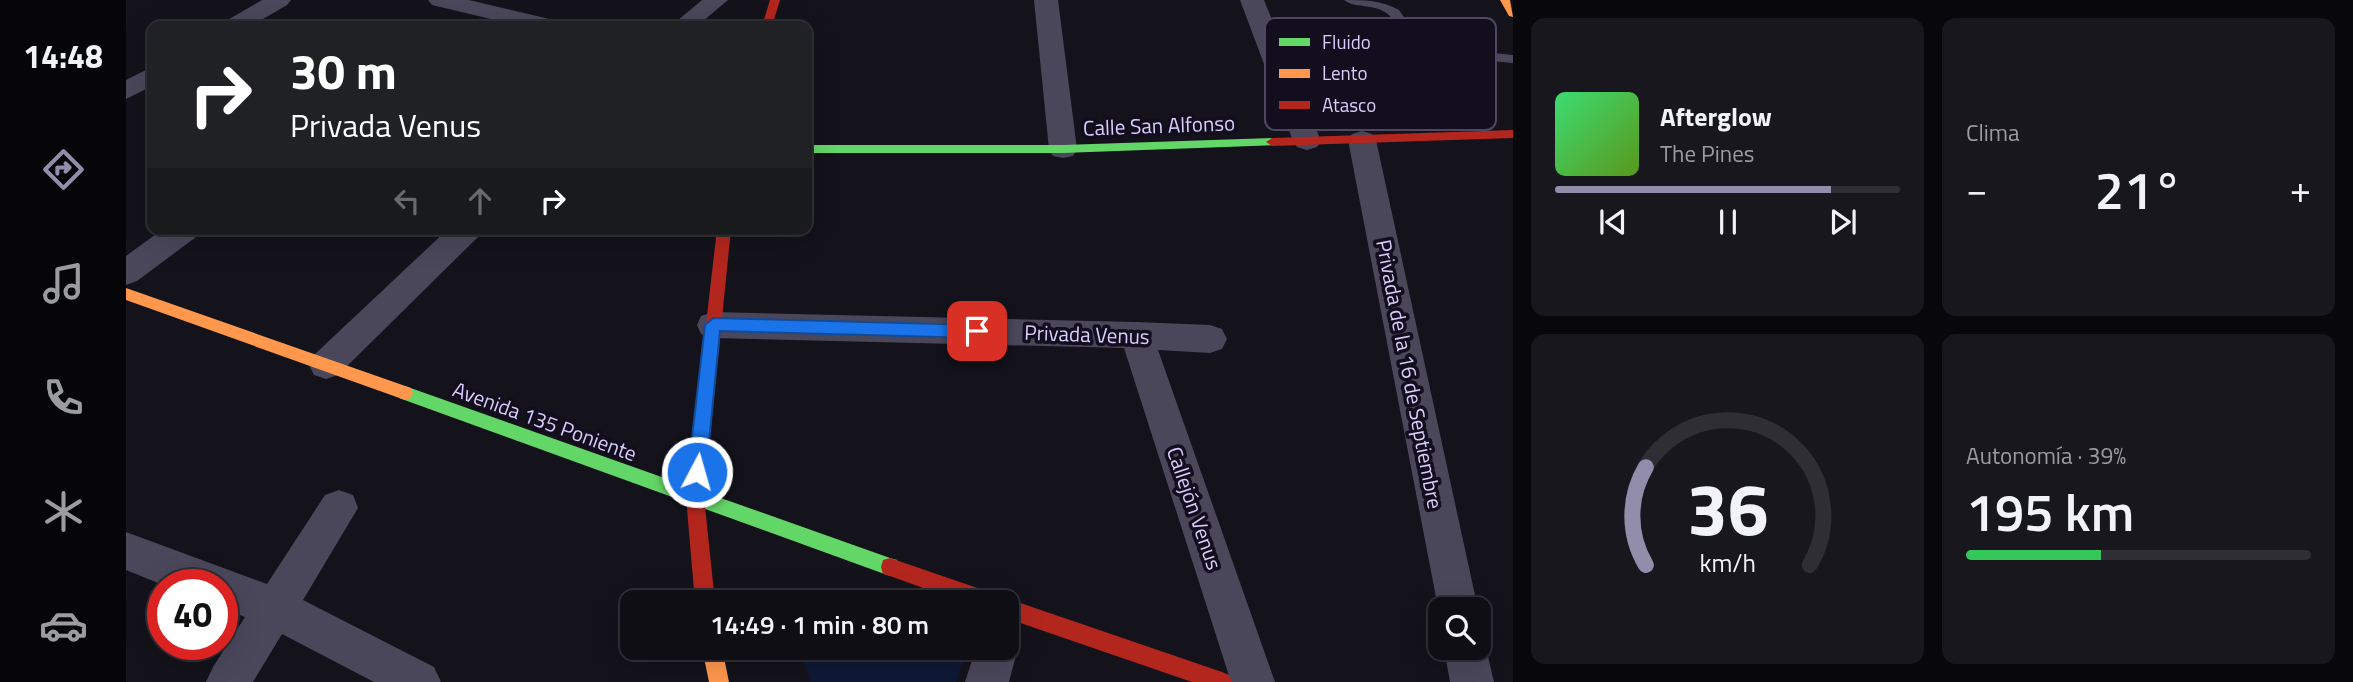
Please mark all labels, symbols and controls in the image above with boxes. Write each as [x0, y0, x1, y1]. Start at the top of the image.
legend [1265, 18, 1496, 130]
text: Fluido [1322, 27, 1371, 56]
text: 14:48 [23, 32, 103, 80]
text: 30 m [290, 33, 397, 108]
icon: right [175, 49, 266, 140]
text: Lento [1322, 58, 1367, 87]
text: Atasco [1322, 90, 1376, 119]
text: Afterglow [1660, 97, 1772, 136]
text: Privada Venus [290, 101, 481, 149]
street label: Calle San Alfonso [1082, 106, 1236, 144]
text: Clima [1966, 115, 2020, 150]
text: The Pines [1660, 136, 1754, 171]
icon: directions [39, 145, 88, 194]
text: 21° [2095, 150, 2182, 229]
text: − [1966, 160, 1987, 218]
text: + [2290, 160, 2311, 218]
icon: left [388, 182, 426, 220]
icon: ahead [461, 182, 499, 220]
icon: right [534, 182, 572, 220]
icon: previous [1594, 203, 1632, 241]
icon: pause [1709, 203, 1747, 241]
icon: next [1824, 203, 1862, 241]
street label: Privada de la 16 de Septiembre [1368, 237, 1452, 511]
icon: music [39, 259, 88, 308]
pin [947, 301, 1007, 361]
icon: arrive [958, 312, 996, 350]
street label: Privada Venus [1024, 316, 1150, 352]
icon: phone [39, 373, 88, 422]
street label: Avenida 135 Poniente [448, 373, 642, 469]
position arrow [660, 435, 734, 509]
text: Autonomía · 39% [1966, 438, 2126, 473]
street label: Callejón Venus [1159, 442, 1231, 574]
text: 36 [1687, 453, 1768, 563]
text: 195 km [1966, 472, 2134, 551]
icon: climate [39, 487, 88, 536]
text: km/h [1699, 544, 1756, 582]
speed limit sign: 40 [147, 569, 238, 660]
map controls [1428, 597, 1491, 660]
button: search [1428, 597, 1491, 660]
icon: car [39, 601, 88, 650]
text: 14:49 · 1 min · 80 m [710, 605, 929, 644]

